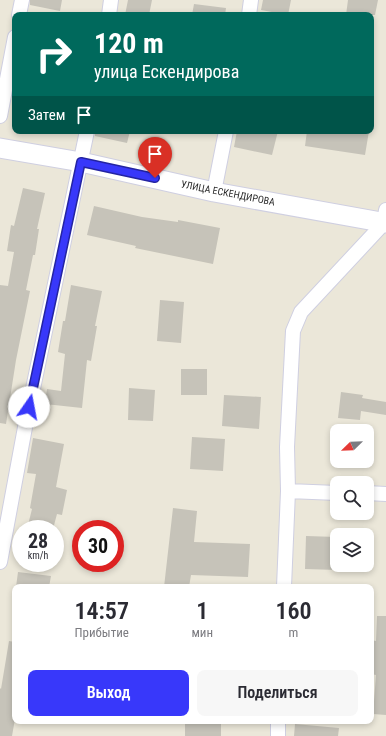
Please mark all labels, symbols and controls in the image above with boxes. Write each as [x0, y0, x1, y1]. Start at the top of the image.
text: 120 m [94, 27, 164, 60]
icon: right [28, 28, 80, 80]
text: улица Ескендирова [94, 61, 239, 82]
icon: arrive [73, 104, 95, 126]
text: Затем [28, 106, 65, 124]
pin [138, 137, 172, 178]
icon: arrive [144, 143, 166, 165]
street label: УЛИЦА ЕСКЕНДИРОВА [180, 179, 276, 208]
position arrow [8, 386, 50, 428]
north arrow [330, 424, 374, 468]
map controls [330, 424, 374, 572]
button: search [330, 476, 374, 520]
speed limit sign: 30 [72, 520, 124, 572]
button: layers [330, 528, 374, 572]
text: 28 [28, 529, 48, 553]
text: km/h [28, 550, 48, 561]
text: 14:57 [74, 597, 129, 625]
text: 1 [196, 597, 208, 625]
text: 160 [275, 597, 312, 625]
text: Прибытие [74, 625, 129, 640]
text: мин [191, 625, 213, 640]
text: m [289, 625, 298, 640]
button: Выход [28, 670, 189, 716]
button: Поделиться [197, 670, 358, 716]

